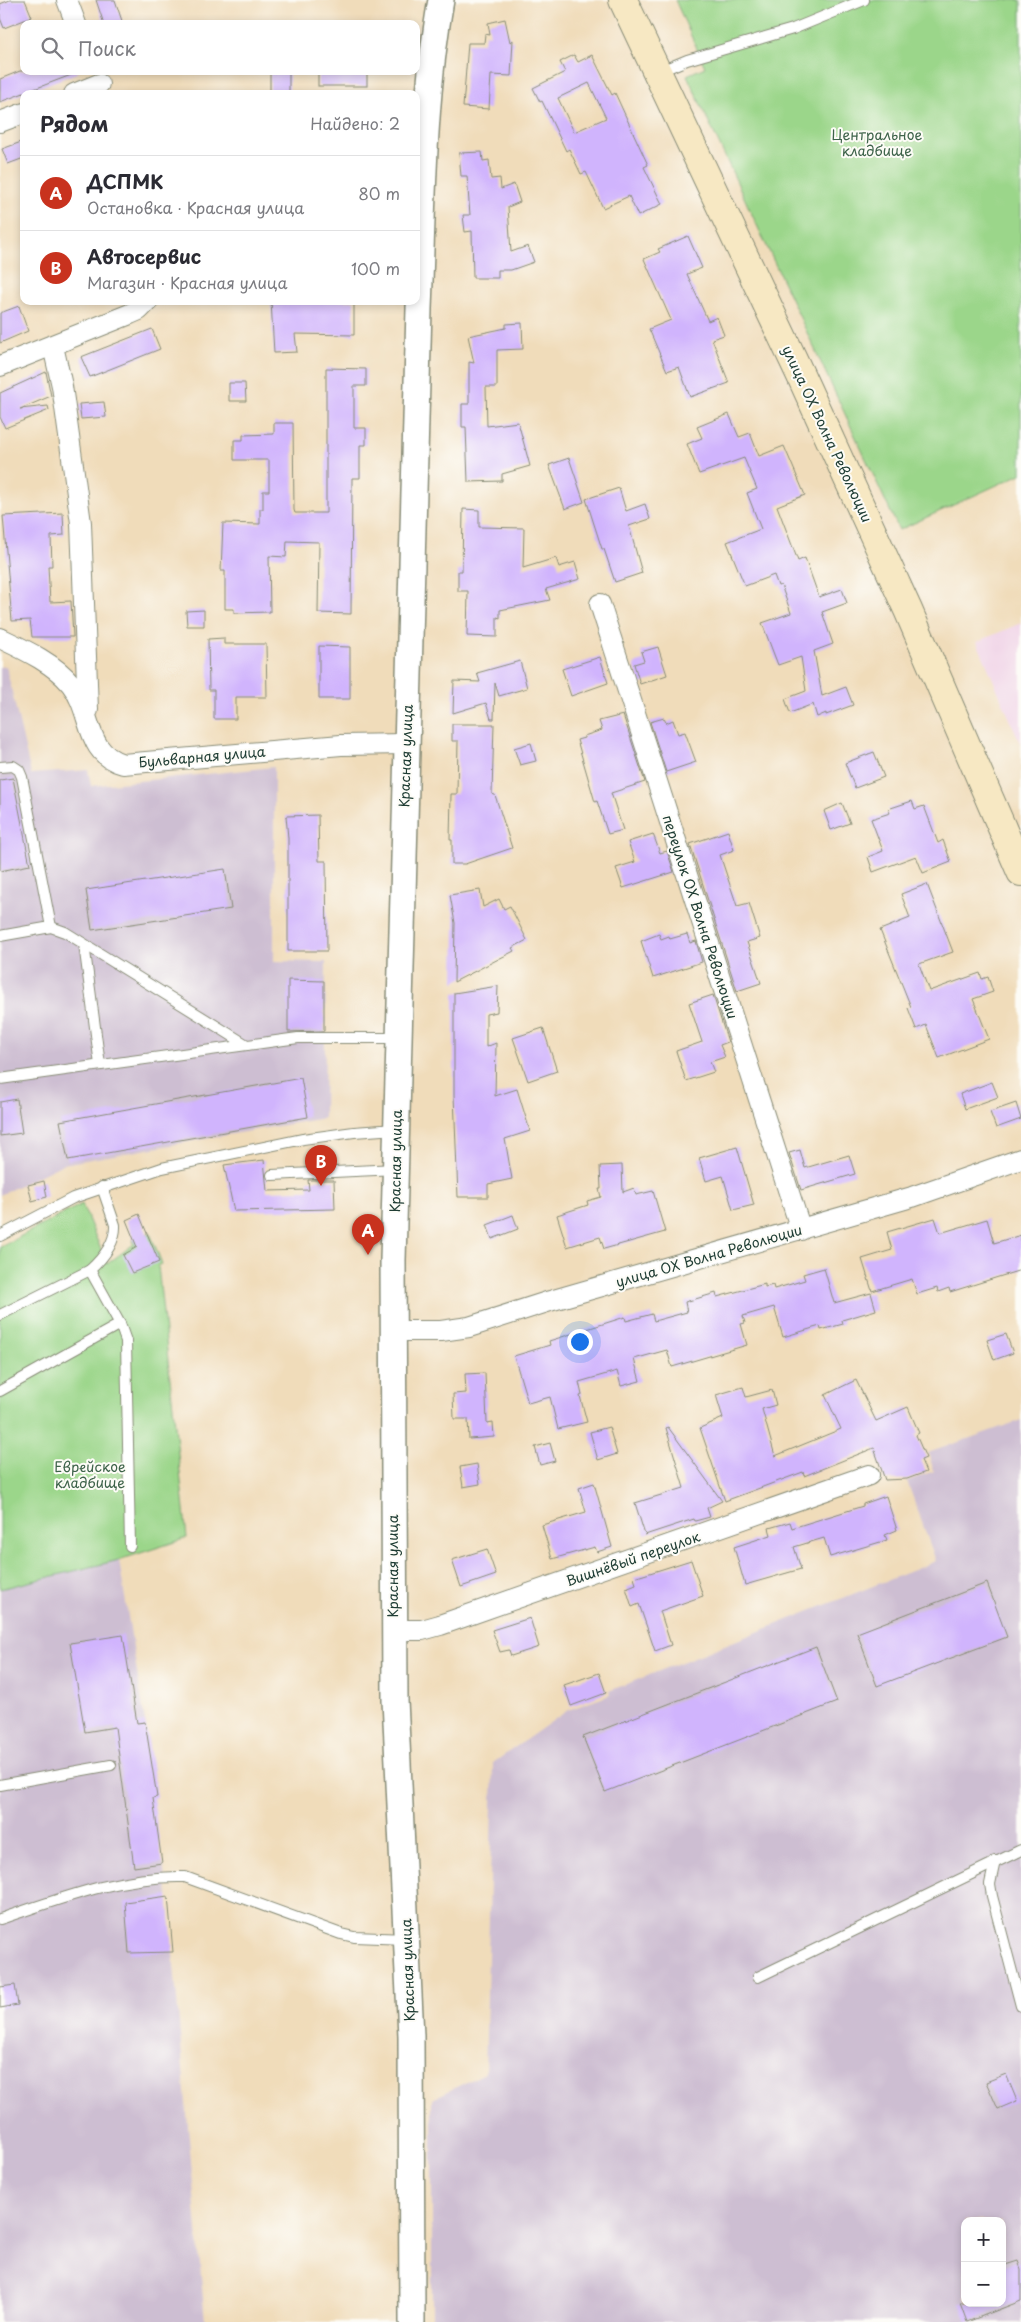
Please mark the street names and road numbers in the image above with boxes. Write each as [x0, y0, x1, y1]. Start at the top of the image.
street label: улица ОХ Волна Революции [777, 342, 878, 526]
street label: Красная улица [393, 704, 418, 808]
street label: Бульварная улица [138, 740, 267, 773]
street label: переулок ОХ Волна Революции [657, 812, 743, 1022]
street label: Красная улица [384, 1109, 407, 1213]
street label: улица ОХ Волна Революции [613, 1219, 805, 1292]
street label: Красная улица [382, 1514, 403, 1617]
street label: Вишнёвый переулок [563, 1526, 703, 1591]
street label: Красная улица [395, 1918, 420, 2022]

